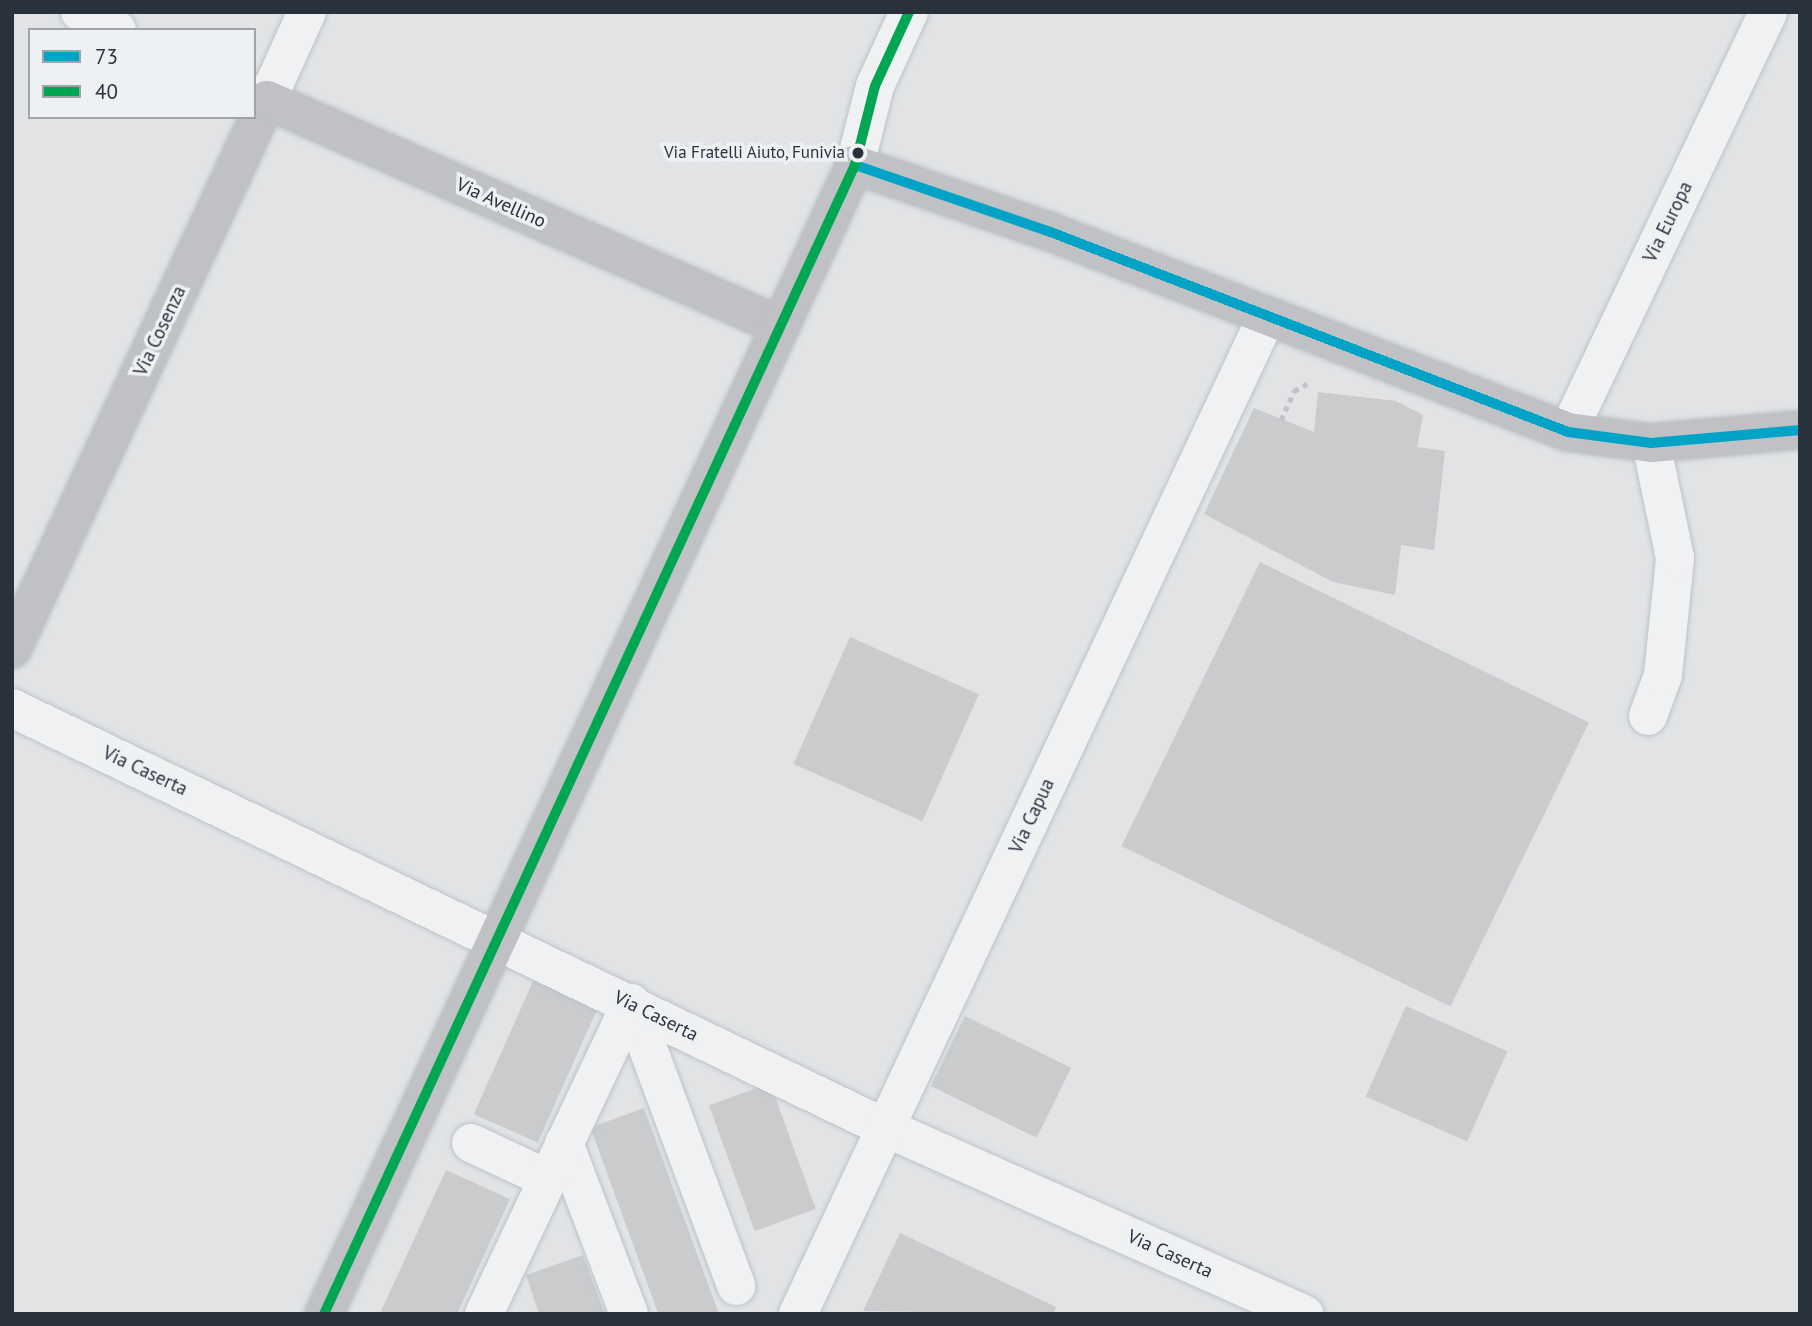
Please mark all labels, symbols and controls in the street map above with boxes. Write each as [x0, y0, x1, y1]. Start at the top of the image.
legend [28, 28, 256, 119]
text: 73 [95, 43, 118, 70]
text: 40 [95, 78, 118, 105]
place label: Via Fratelli Aiuto, Funivia [662, 143, 845, 163]
marker: Via Fratelli Aiuto, Funivia [851, 146, 865, 160]
street label: Via Avellino [452, 173, 550, 233]
street label: Via Europa [1639, 178, 1697, 266]
street label: Via Cosenza [129, 282, 191, 380]
street label: Via Caserta [99, 741, 191, 801]
street label: Via Capua [1005, 775, 1059, 857]
street label: Via Caserta [610, 986, 702, 1046]
street label: Via Caserta [1124, 1225, 1216, 1283]

